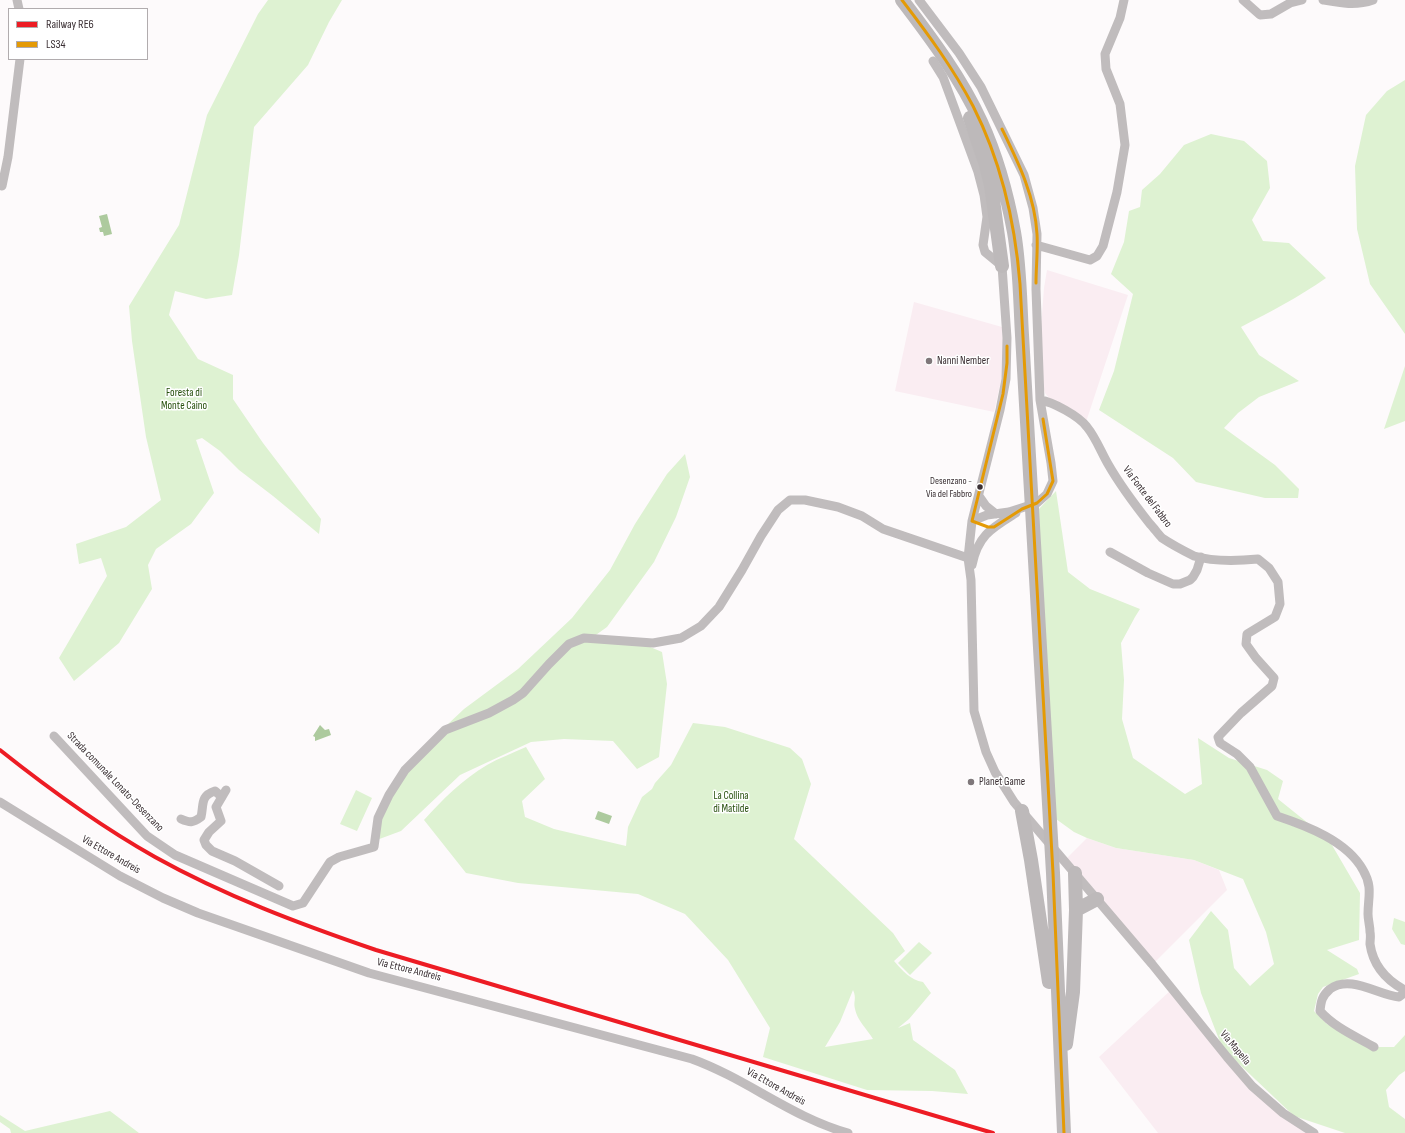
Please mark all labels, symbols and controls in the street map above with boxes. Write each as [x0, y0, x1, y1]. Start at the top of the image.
legend [8, 8, 148, 60]
text: Railway RE6 [46, 17, 94, 32]
text: LS34 [46, 37, 66, 52]
place label: Nanni Nember [937, 354, 989, 368]
marker: Nanni Nember [924, 356, 934, 366]
park label: Foresta di Monte Caino [161, 386, 207, 412]
street label: Via Fonte del Fabbro [1120, 464, 1174, 530]
place label: Desenzano - Via del Fabbro [926, 475, 972, 498]
marker: Desenzano - Via del Fabbro [975, 482, 985, 492]
street label: Strada comunale Lonato-Desenzano [64, 729, 166, 835]
place label: Planet Game [979, 775, 1025, 789]
marker: Planet Game [966, 777, 976, 787]
park label: La Collina di Matilde [713, 789, 749, 815]
street label: Via Ettore Andreis [79, 833, 143, 877]
street label: Via Ettore Andreis [376, 956, 442, 984]
street label: Via Mapella [1217, 1028, 1253, 1068]
street label: Via Ettore Andreis [744, 1065, 808, 1109]

